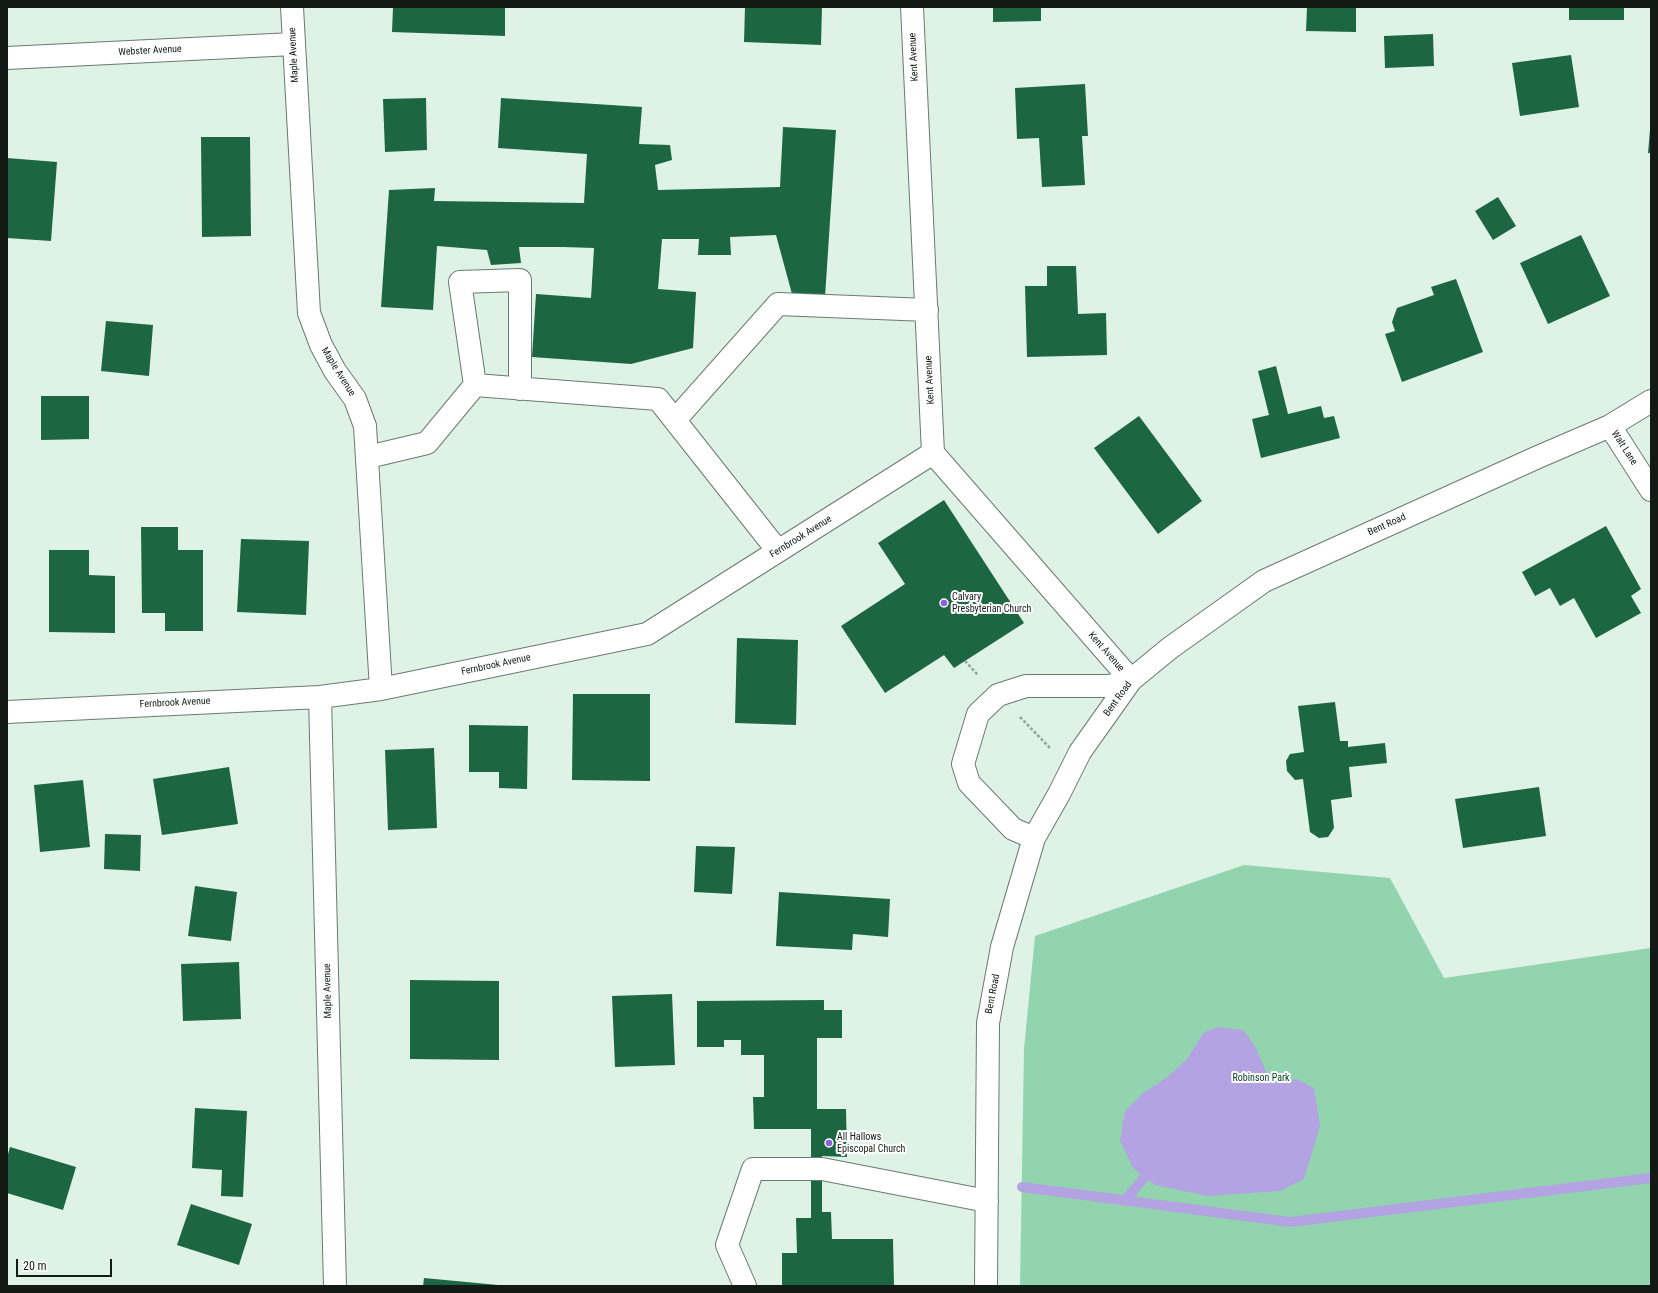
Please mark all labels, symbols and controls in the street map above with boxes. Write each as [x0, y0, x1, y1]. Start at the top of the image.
street label: Maple Avenue [287, 27, 301, 83]
street label: Kent Avenue [907, 32, 921, 82]
street label: Webster Avenue [118, 43, 182, 59]
street label: Maple Avenue [318, 345, 358, 399]
street label: Kent Avenue [923, 355, 937, 405]
street label: Walt Lane [1608, 428, 1640, 468]
street label: Bent Road [1366, 511, 1408, 539]
street label: Fernbrook Avenue [768, 513, 834, 561]
place label: Calvary Presbyterian Church [952, 591, 1031, 614]
marker: Calvary Presbyterian Church [939, 598, 949, 608]
street label: Kent Avenue [1085, 630, 1127, 674]
street label: Fernbrook Avenue [460, 652, 532, 678]
street label: Bent Road [1101, 679, 1135, 719]
street label: Fernbrook Avenue [139, 695, 211, 711]
street label: Maple Avenue [322, 963, 334, 1019]
street label: Bent Road [983, 973, 1003, 1015]
park label: Robinson Park [1233, 1072, 1289, 1084]
place label: All Hallows Episcopal Church [837, 1131, 905, 1154]
marker: All Hallows Episcopal Church [824, 1138, 834, 1148]
scale bar [18, 1251, 114, 1277]
text: 20 m [23, 1259, 47, 1273]

